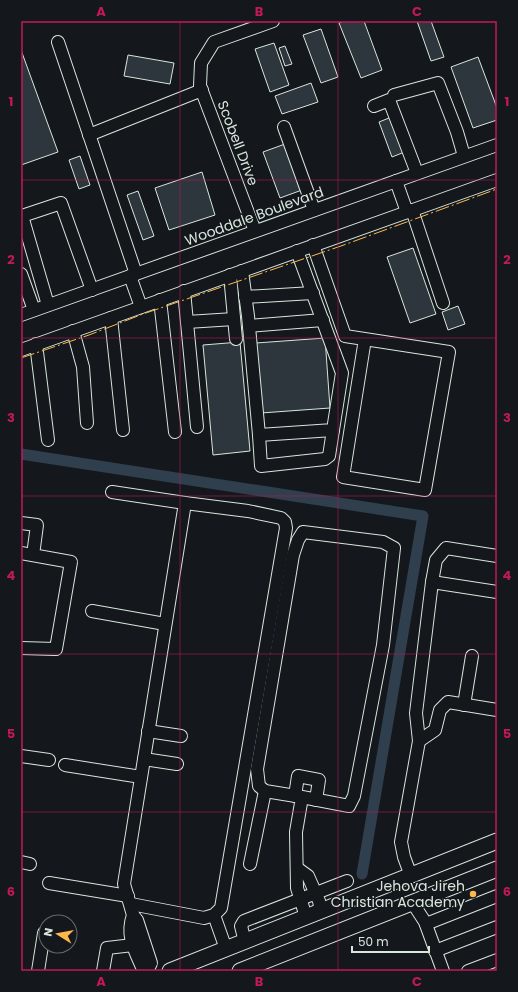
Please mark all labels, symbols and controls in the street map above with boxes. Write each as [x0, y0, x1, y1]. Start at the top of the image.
text: A [96, 2, 106, 21]
text: B [255, 2, 264, 21]
text: C [412, 2, 422, 21]
text: 1 [9, 92, 13, 111]
text: 1 [505, 92, 509, 111]
street label: Scobell Drive [213, 98, 263, 189]
street label: Wooddale Boulevard [182, 182, 326, 250]
text: 2 [7, 250, 15, 269]
text: 2 [503, 250, 511, 269]
text: 3 [7, 408, 15, 427]
text: 3 [503, 408, 511, 427]
text: 4 [7, 566, 16, 585]
text: 4 [503, 566, 512, 585]
text: 5 [7, 724, 15, 743]
text: 5 [503, 724, 511, 743]
place label: Jehova Jireh Christian Academy [331, 876, 465, 912]
text: 6 [7, 882, 15, 901]
text: 6 [503, 882, 511, 901]
marker: Jehova Jireh Christian Academy [468, 889, 478, 899]
north arrow [38, 914, 78, 954]
text: N [40, 927, 57, 938]
scale bar [352, 928, 429, 954]
text: 50 m [358, 933, 389, 950]
text: A [96, 972, 106, 991]
text: B [255, 972, 264, 991]
text: C [412, 972, 422, 991]

